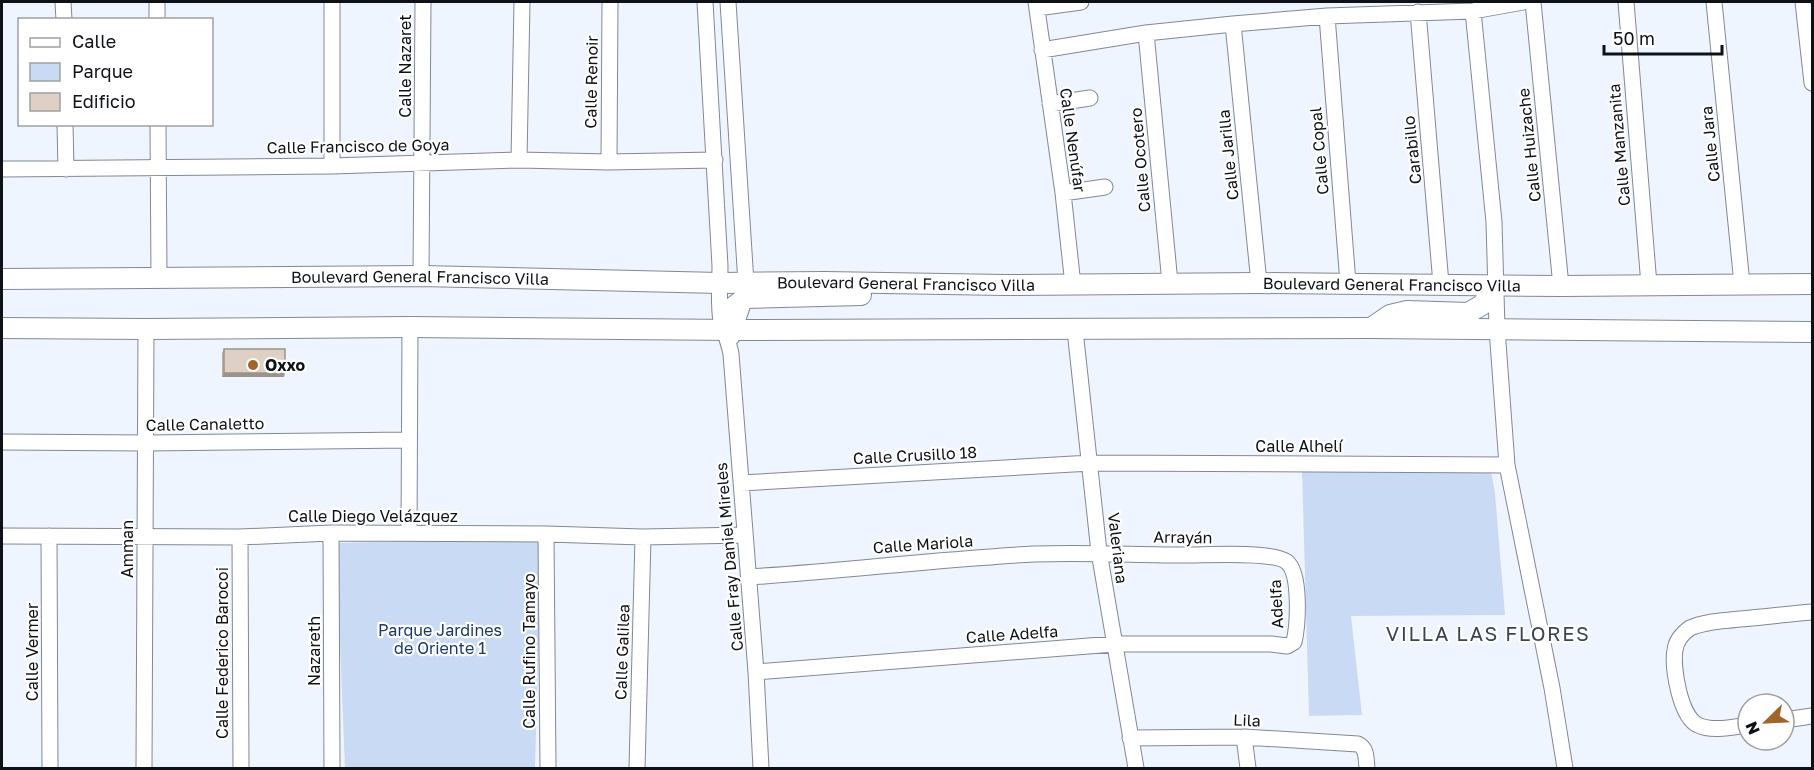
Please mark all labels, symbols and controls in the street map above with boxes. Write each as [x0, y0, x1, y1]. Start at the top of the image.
street label: Calle Nazaret [395, 14, 415, 118]
legend [18, 18, 213, 126]
scale bar [1604, 18, 1722, 56]
text: 50 m [1613, 27, 1655, 49]
text: Calle [72, 30, 116, 52]
street label: Calle Renoir [580, 35, 602, 129]
text: Parque [72, 60, 133, 82]
street label: Calle Manzanita [1604, 83, 1634, 207]
street label: Calle Nenúfar [1056, 87, 1090, 193]
street label: Calle Huizache [1513, 87, 1545, 203]
text: Edificio [72, 90, 136, 112]
street label: Calle Jara [1696, 105, 1724, 183]
street label: Calle Copal [1305, 106, 1333, 196]
street label: Calle Ocotero [1125, 107, 1155, 213]
street label: Calle Jarilla [1213, 109, 1243, 201]
street label: Carabillo [1398, 115, 1426, 185]
street label: Calle Francisco de Goya [266, 134, 450, 158]
street label: Boulevard General Francisco Villa [291, 266, 549, 289]
street label: Boulevard General Francisco Villa [777, 272, 1035, 295]
street label: Boulevard General Francisco Villa [1263, 273, 1521, 296]
place label: Oxxo [265, 355, 306, 375]
marker: Oxxo [246, 358, 260, 372]
street label: Calle Canaletto [146, 413, 264, 435]
street label: Calle Alhelí [1255, 436, 1344, 456]
street label: Calle Crusillo 18 [853, 442, 977, 468]
street label: Calle Fray Daniel Mireles [711, 462, 747, 652]
street label: Calle Diego Velázquez [288, 506, 458, 526]
street label: Valeriana [1104, 511, 1132, 585]
street label: Amman [117, 520, 137, 578]
street label: Arrayán [1153, 526, 1213, 548]
street label: Calle Mariola [872, 531, 974, 557]
street label: Calle Federico Barocoi [212, 567, 232, 739]
street label: Calle Rufino Tamayo [519, 573, 539, 729]
street label: Adelfa [1265, 579, 1287, 629]
street label: Calle Vermer [22, 603, 42, 701]
street label: Calle Galilea [610, 604, 634, 700]
street label: Nazareth [304, 616, 324, 686]
park label: Parque Jardines de Oriente 1 [378, 620, 502, 658]
street label: Calle Adelfa [965, 621, 1059, 647]
district label: VILLA LAS FLORES [1386, 621, 1590, 645]
north arrow [1736, 692, 1796, 752]
street label: Lila [1233, 710, 1261, 730]
text: N [1741, 718, 1764, 738]

